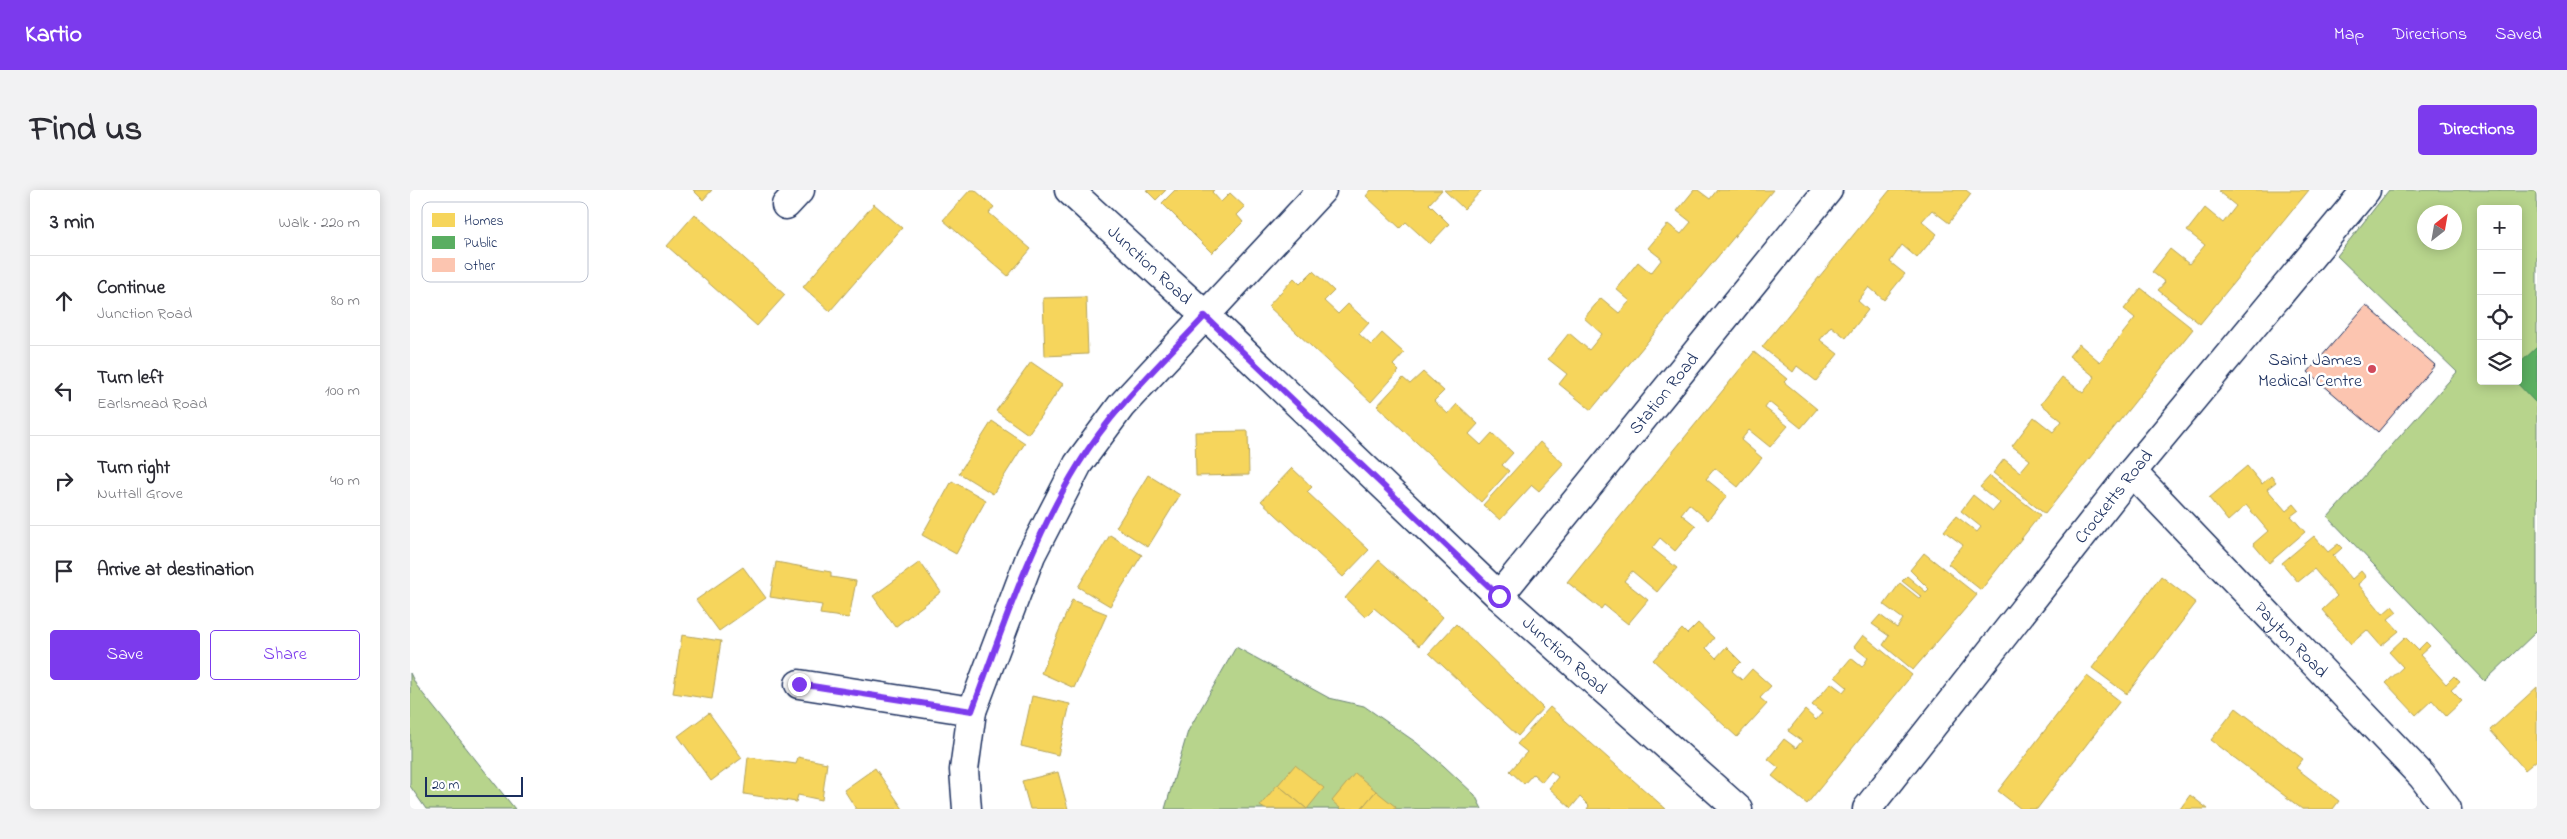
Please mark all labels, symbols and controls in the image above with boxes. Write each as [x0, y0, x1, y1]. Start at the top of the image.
text: Kartio [25, 18, 82, 53]
text: Map [2334, 22, 2364, 48]
text: Directions [2392, 22, 2467, 48]
text: Saved [2495, 22, 2542, 48]
text: Find us [30, 105, 142, 156]
button: Directions [2418, 105, 2537, 155]
legend [422, 202, 588, 282]
north arrow [2417, 205, 2462, 250]
map controls [2477, 205, 2522, 385]
button: + [2477, 205, 2522, 250]
text: 3 min [50, 208, 94, 238]
text: Walk · 220 m [279, 211, 360, 235]
text: Homes [464, 211, 504, 232]
street label: Junction Road [1100, 220, 1197, 312]
text: Public [464, 233, 498, 254]
button: − [2477, 250, 2522, 295]
text: Other [464, 256, 496, 277]
text: Continue [97, 275, 165, 302]
icon: ahead [50, 287, 78, 315]
text: 80 m [331, 289, 360, 313]
button: locate [2477, 295, 2522, 340]
text: Junction Road [97, 302, 192, 326]
button: layers [2477, 340, 2522, 385]
street label: Station Road [1624, 348, 1706, 441]
place label: Saint James Medical Centre [2258, 348, 2363, 395]
marker: Saint James Medical Centre [2366, 363, 2378, 375]
text: Turn left [97, 365, 164, 392]
icon: left [50, 377, 78, 405]
text: 100 m [325, 379, 360, 403]
text: Earlsmead Road [97, 392, 207, 416]
street label: Crocketts Road [2069, 445, 2160, 550]
text: Turn right [97, 455, 170, 482]
icon: right [50, 467, 78, 495]
text: 40 m [330, 469, 360, 493]
text: Nuttall Grove [97, 482, 183, 506]
icon: arrive [50, 557, 78, 585]
text: Arrive at destination [97, 557, 254, 584]
route start [1488, 585, 1511, 608]
street label: Payton Road [2247, 596, 2333, 685]
street label: Junction Road [1515, 611, 1612, 702]
button: Save [50, 630, 200, 680]
button: Share [210, 630, 360, 680]
route end [788, 673, 811, 696]
scale bar [425, 774, 522, 797]
text: 20 m [432, 775, 459, 796]

